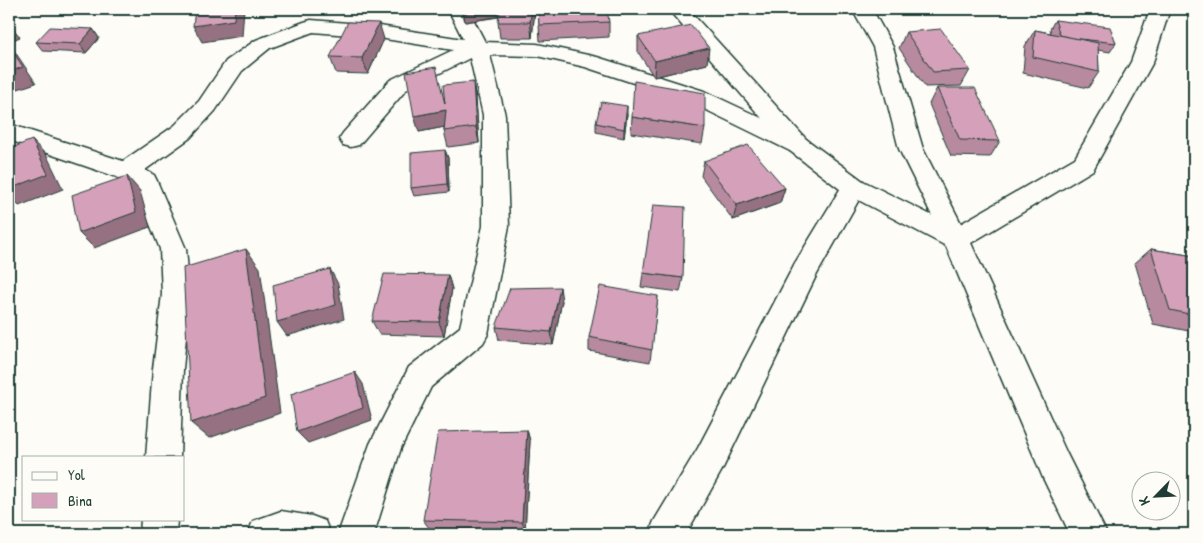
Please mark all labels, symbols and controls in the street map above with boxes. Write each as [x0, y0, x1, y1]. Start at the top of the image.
legend [22, 456, 185, 520]
text: Yol [68, 464, 85, 485]
north arrow [1130, 470, 1180, 520]
text: Bina [68, 490, 92, 511]
text: K [1133, 494, 1154, 509]

